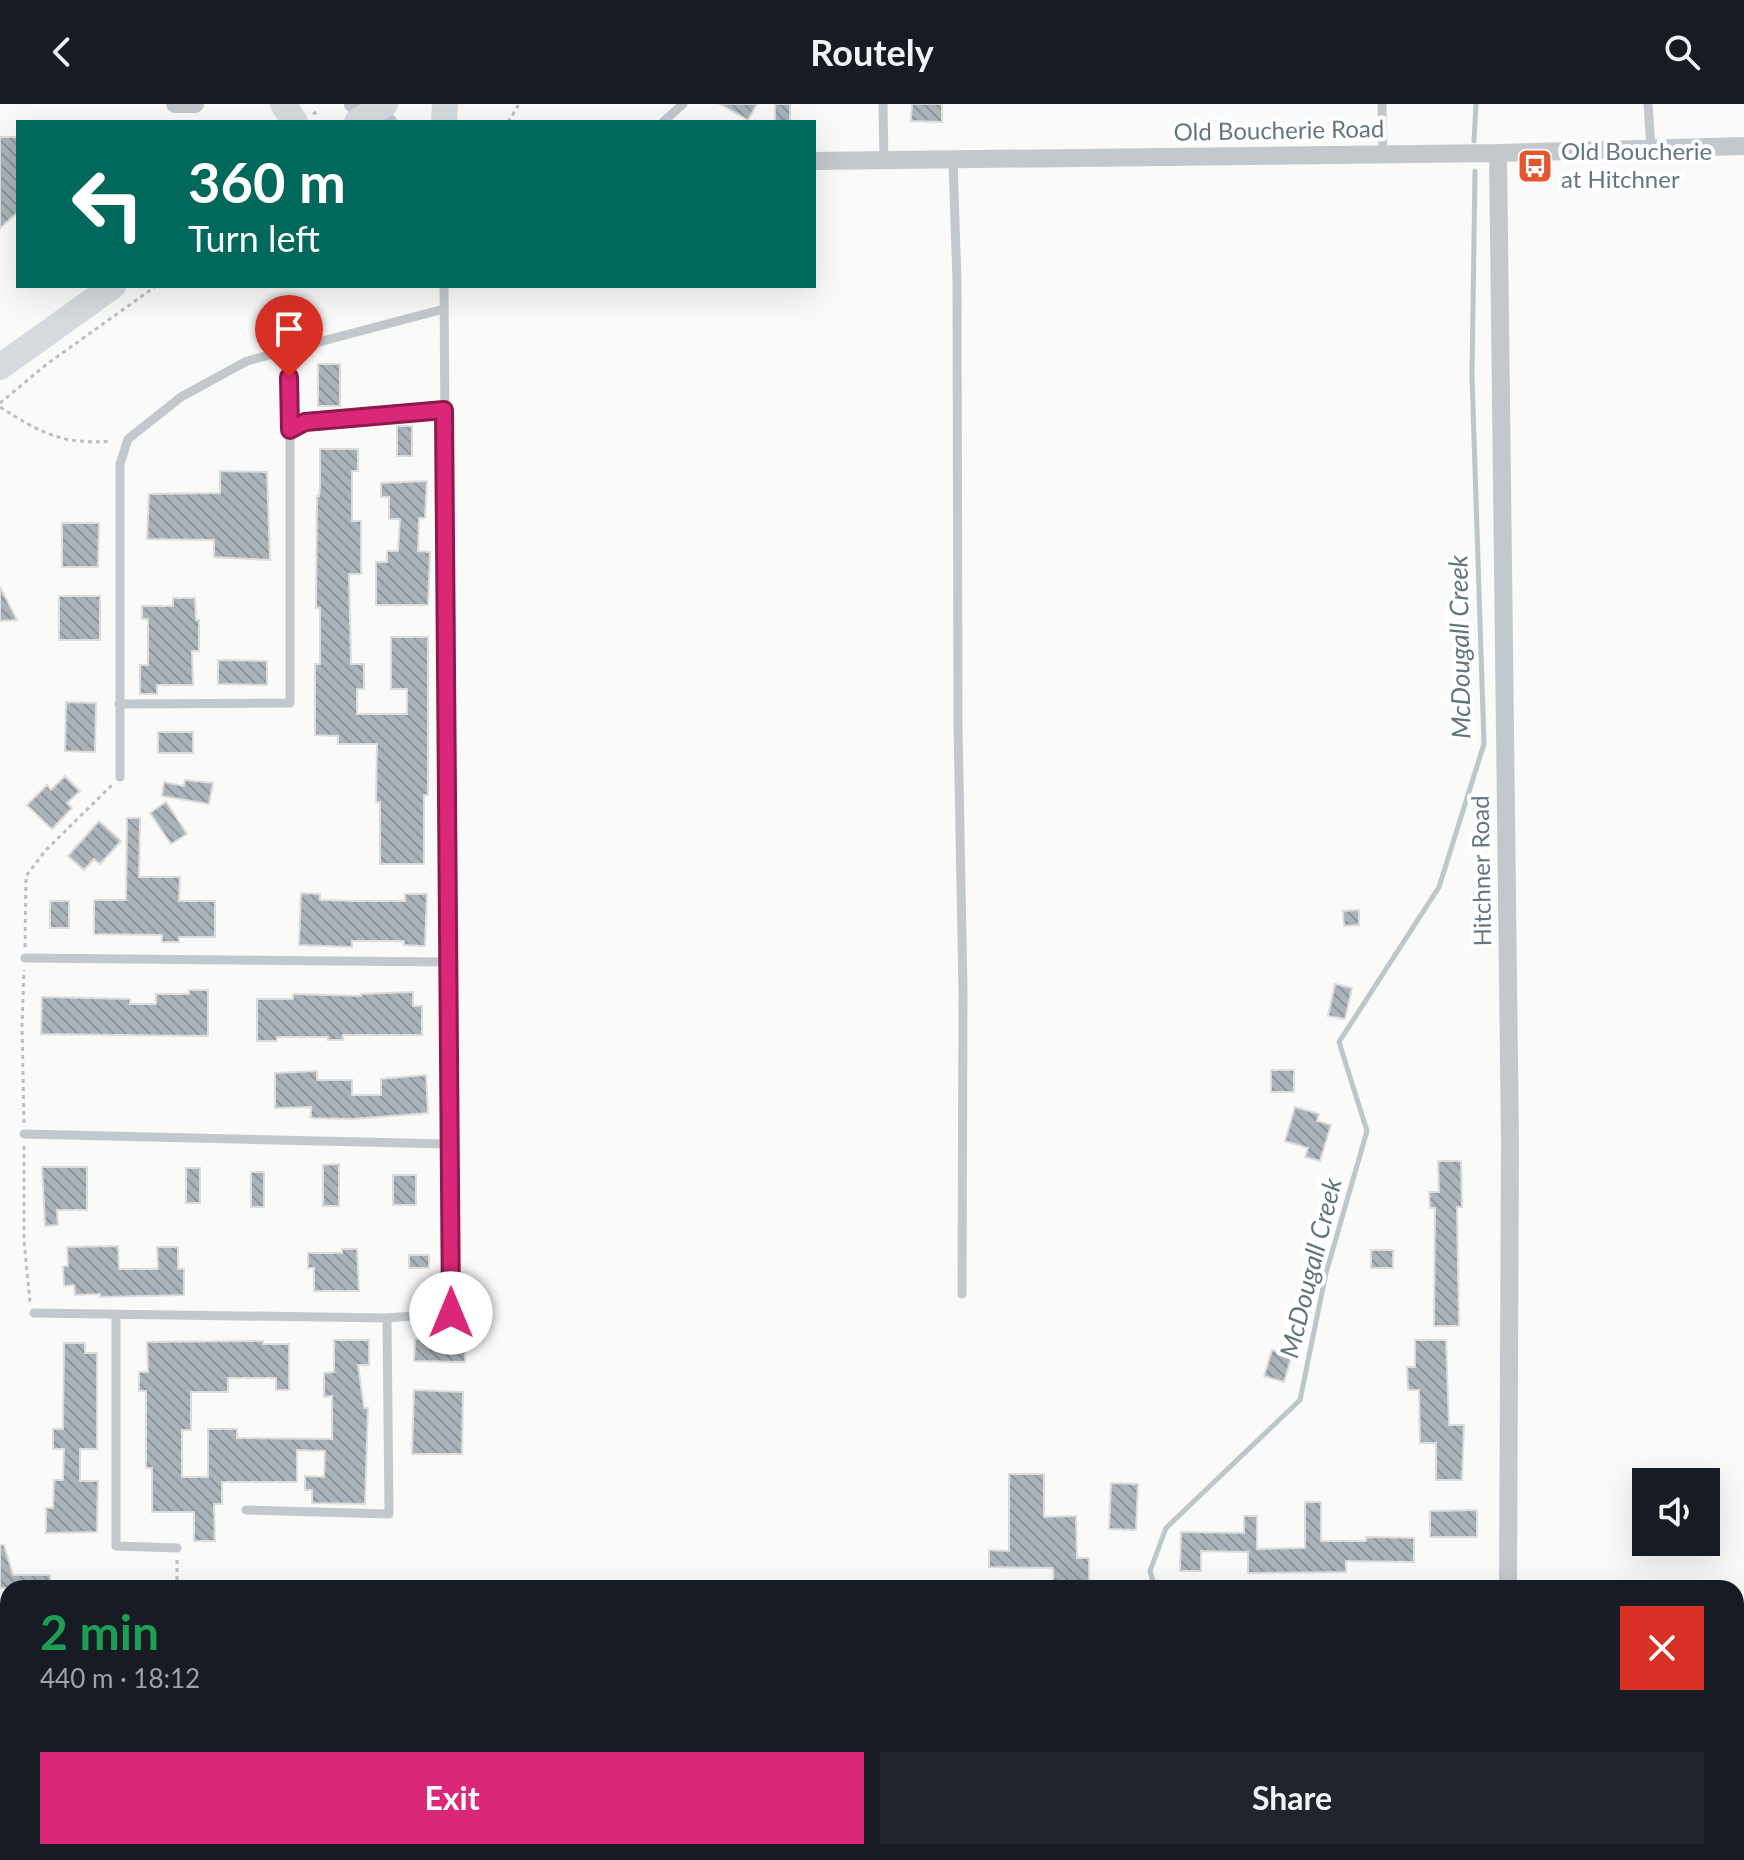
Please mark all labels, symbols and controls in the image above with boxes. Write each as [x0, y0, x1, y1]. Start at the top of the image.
icon: back [40, 30, 84, 74]
text: Routely [810, 30, 934, 74]
icon: search [1660, 30, 1704, 74]
street label: Old Boucherie Road [1173, 113, 1385, 146]
place label: Old Boucherie at Hitchner [1561, 136, 1712, 193]
bus stop icon: Old Boucherie at Hitchner [1516, 147, 1554, 185]
text: 360 m [188, 148, 346, 215]
icon: left [56, 152, 160, 256]
text: Turn left [188, 216, 320, 260]
pin [255, 295, 323, 377]
icon: arrive [267, 307, 311, 351]
water label: McDougall Creek [1441, 554, 1477, 739]
street label: Hitchner Road [1465, 795, 1496, 947]
water label: McDougall Creek [1272, 1174, 1348, 1361]
position arrow [409, 1271, 493, 1355]
map controls [1632, 1468, 1720, 1556]
button: sound [1632, 1468, 1720, 1556]
text: 2 min [40, 1603, 159, 1660]
button: close [1620, 1606, 1704, 1690]
text: 440 m · 18:12 [40, 1662, 200, 1694]
button: Exit [40, 1752, 864, 1844]
button: Share [880, 1752, 1704, 1844]

